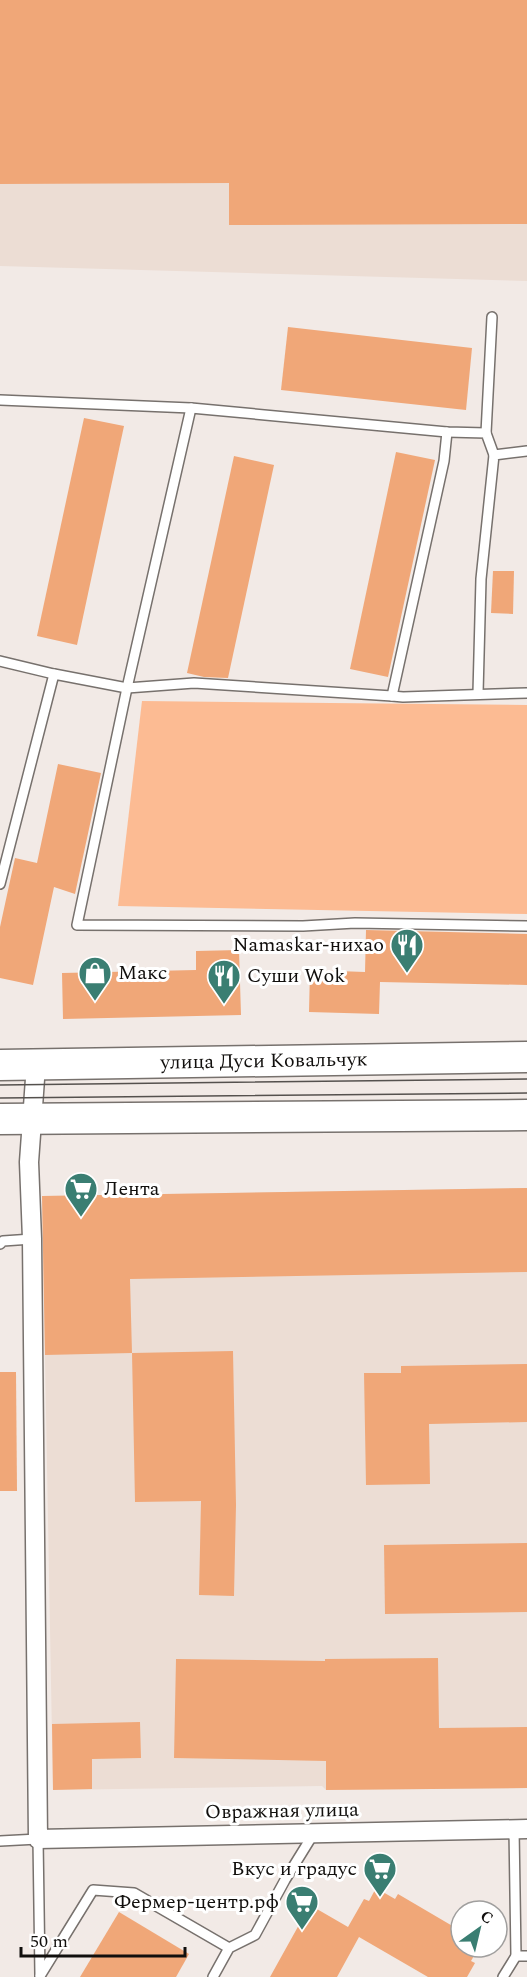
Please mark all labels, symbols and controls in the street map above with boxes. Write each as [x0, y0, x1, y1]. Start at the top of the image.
restaurant icon: Namaskar-нихао [389, 927, 425, 974]
place label: Namaskar-нихао [233, 930, 384, 960]
shop icon: Макс [77, 955, 113, 1002]
place label: Макс [118, 958, 167, 988]
restaurant icon: Суши Wok [206, 958, 242, 1005]
place label: Суши Wok [247, 961, 345, 991]
street label: улица Дуси Ковальчук [159, 1044, 368, 1078]
supermarket icon: Лента [63, 1171, 99, 1218]
place label: Лента [104, 1174, 160, 1204]
street label: Овражная улица [205, 1795, 359, 1827]
supermarket icon: Вкус и градус [362, 1851, 398, 1898]
place label: Вкус и градус [231, 1854, 357, 1884]
supermarket icon: Фермер-центр.рф [284, 1884, 320, 1931]
place label: Фермер-центр.рф [114, 1887, 279, 1917]
north arrow [449, 1899, 509, 1959]
text: С [475, 1904, 498, 1931]
scale bar [21, 1920, 184, 1958]
text: 50 m [30, 1928, 68, 1955]

